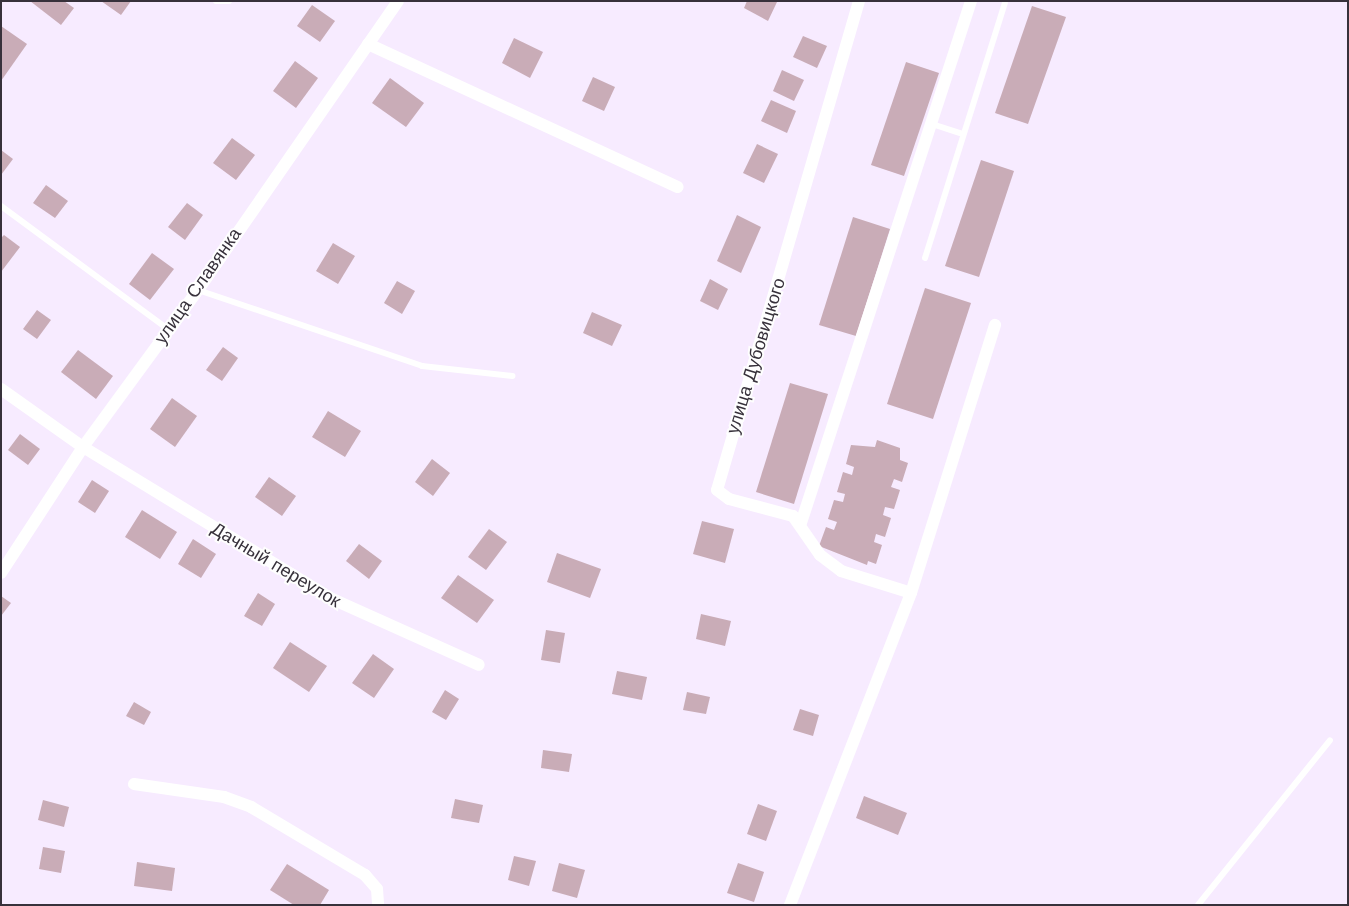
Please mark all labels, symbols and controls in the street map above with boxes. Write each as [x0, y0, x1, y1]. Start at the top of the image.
street label: улица Славянка [150, 224, 246, 348]
street label: улица Дубовицкого [722, 275, 790, 437]
street label: Дачный переулок [207, 518, 345, 612]

